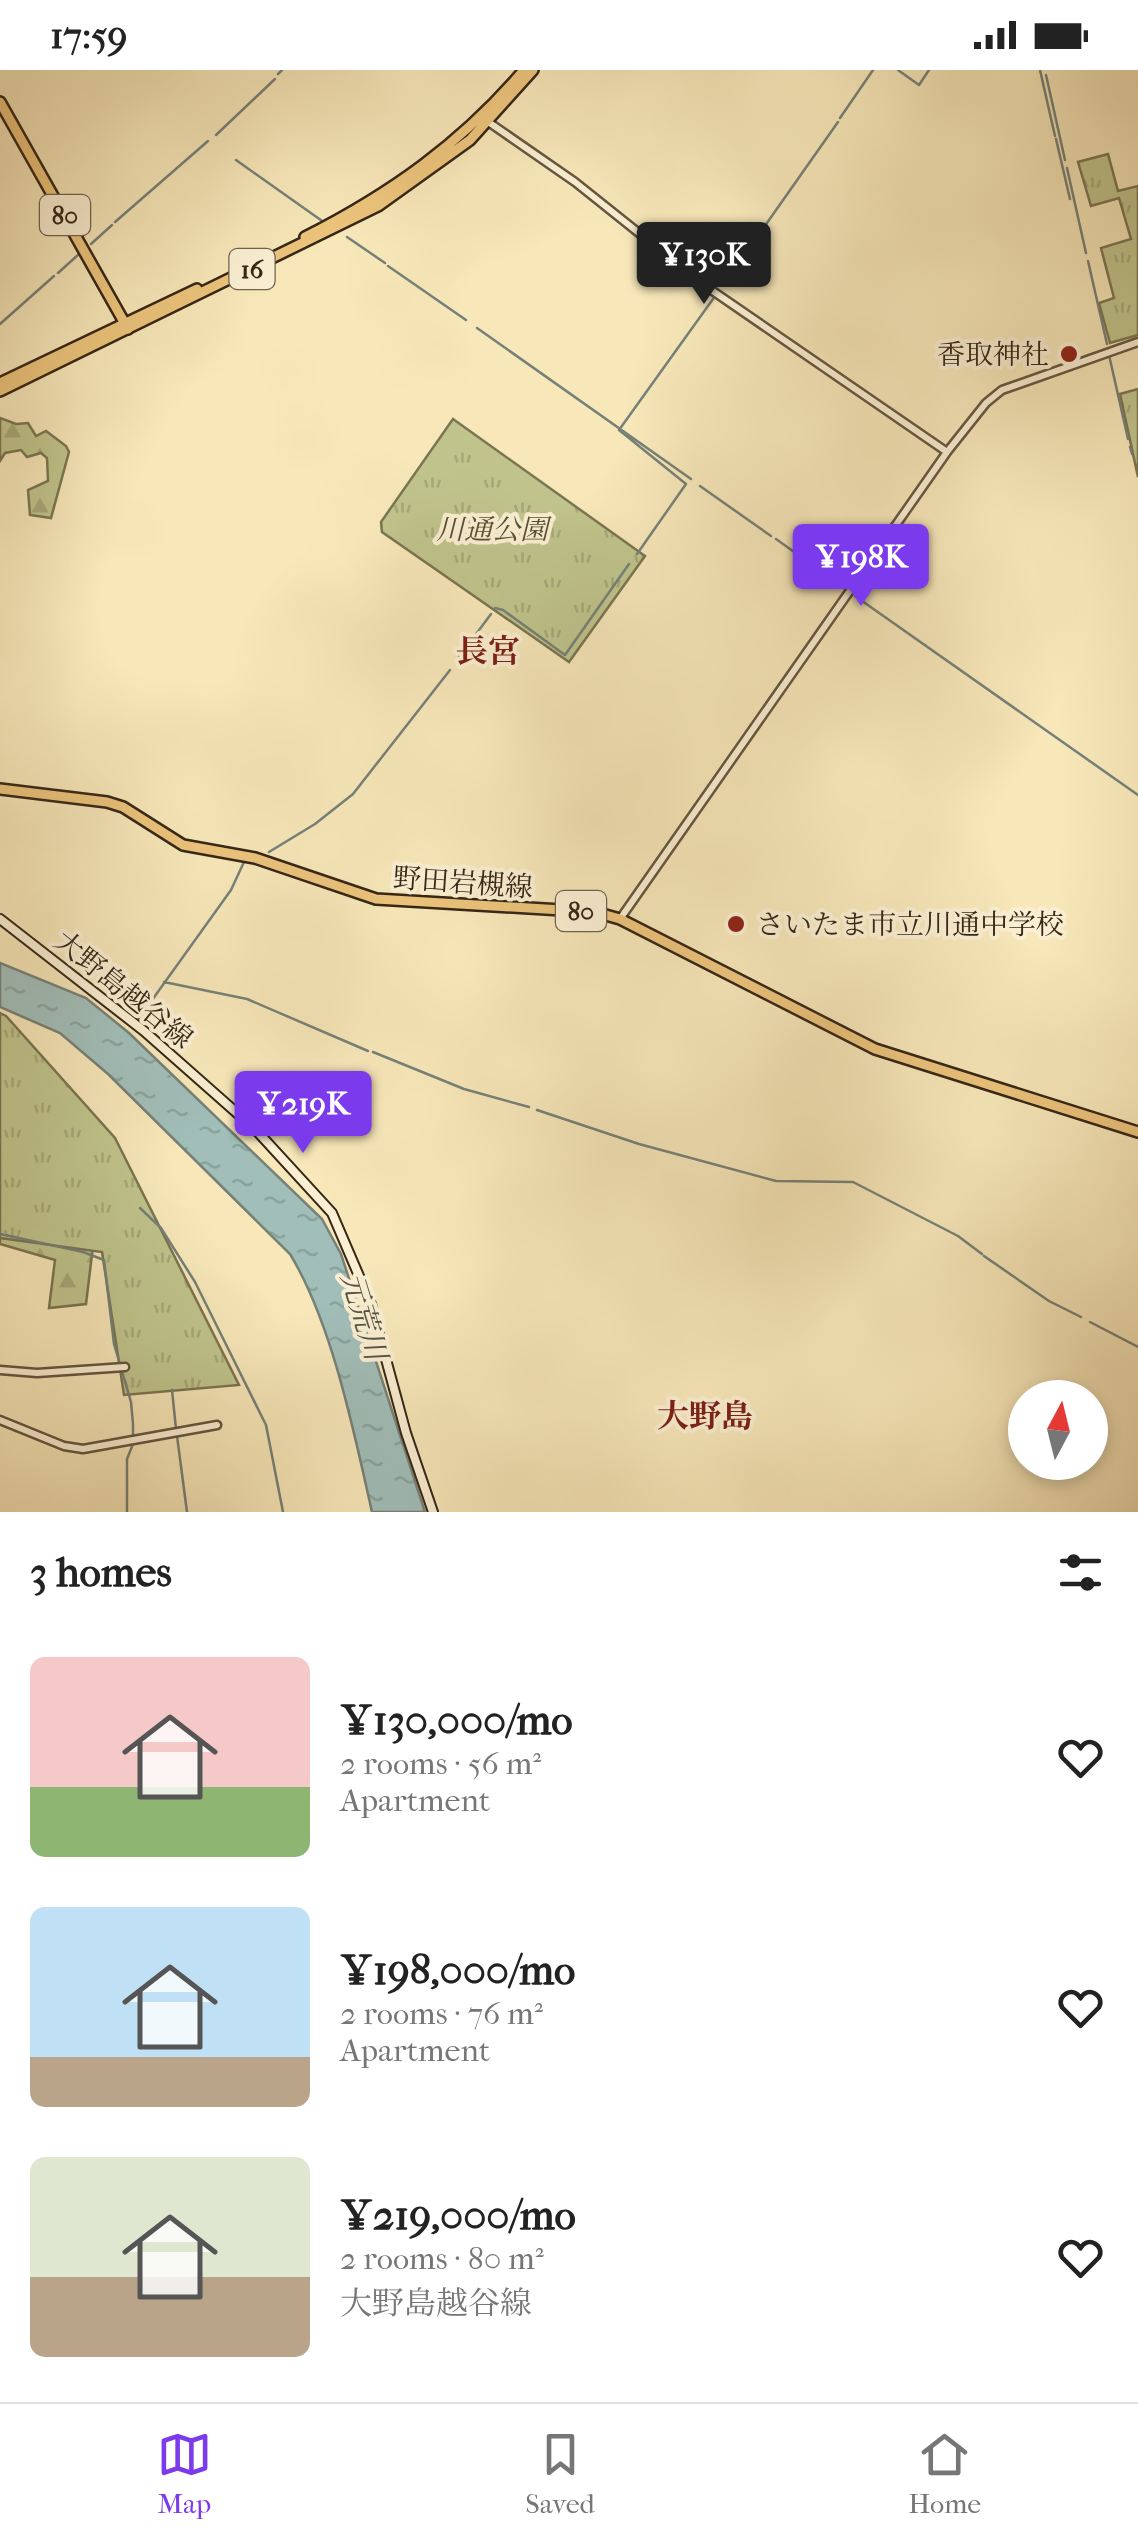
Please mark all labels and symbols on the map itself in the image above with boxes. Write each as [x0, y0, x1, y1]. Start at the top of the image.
road number: 80 [40, 195, 90, 235]
pin: ¥130K [634, 222, 774, 307]
road number: 16 [230, 249, 274, 289]
place label: 香取神社 [937, 338, 1049, 371]
marker: 香取神社 [1058, 343, 1080, 365]
park label: 川通公園 [436, 513, 552, 546]
pin: ¥198K [791, 524, 931, 609]
district label: 長宮 [456, 633, 520, 670]
street label: 野田岩槻線 [392, 861, 534, 904]
road number: 80 [556, 891, 606, 931]
place label: さいたま市立川通中学校 [756, 908, 1064, 941]
marker: さいたま市立川通中学校 [725, 913, 747, 935]
street label: 大野島越谷線 [48, 924, 199, 1055]
pin: ¥219K [233, 1071, 373, 1156]
water label: 元荒川 [334, 1268, 394, 1367]
north arrow [1008, 1380, 1108, 1480]
district label: 大野島 [657, 1398, 753, 1435]

